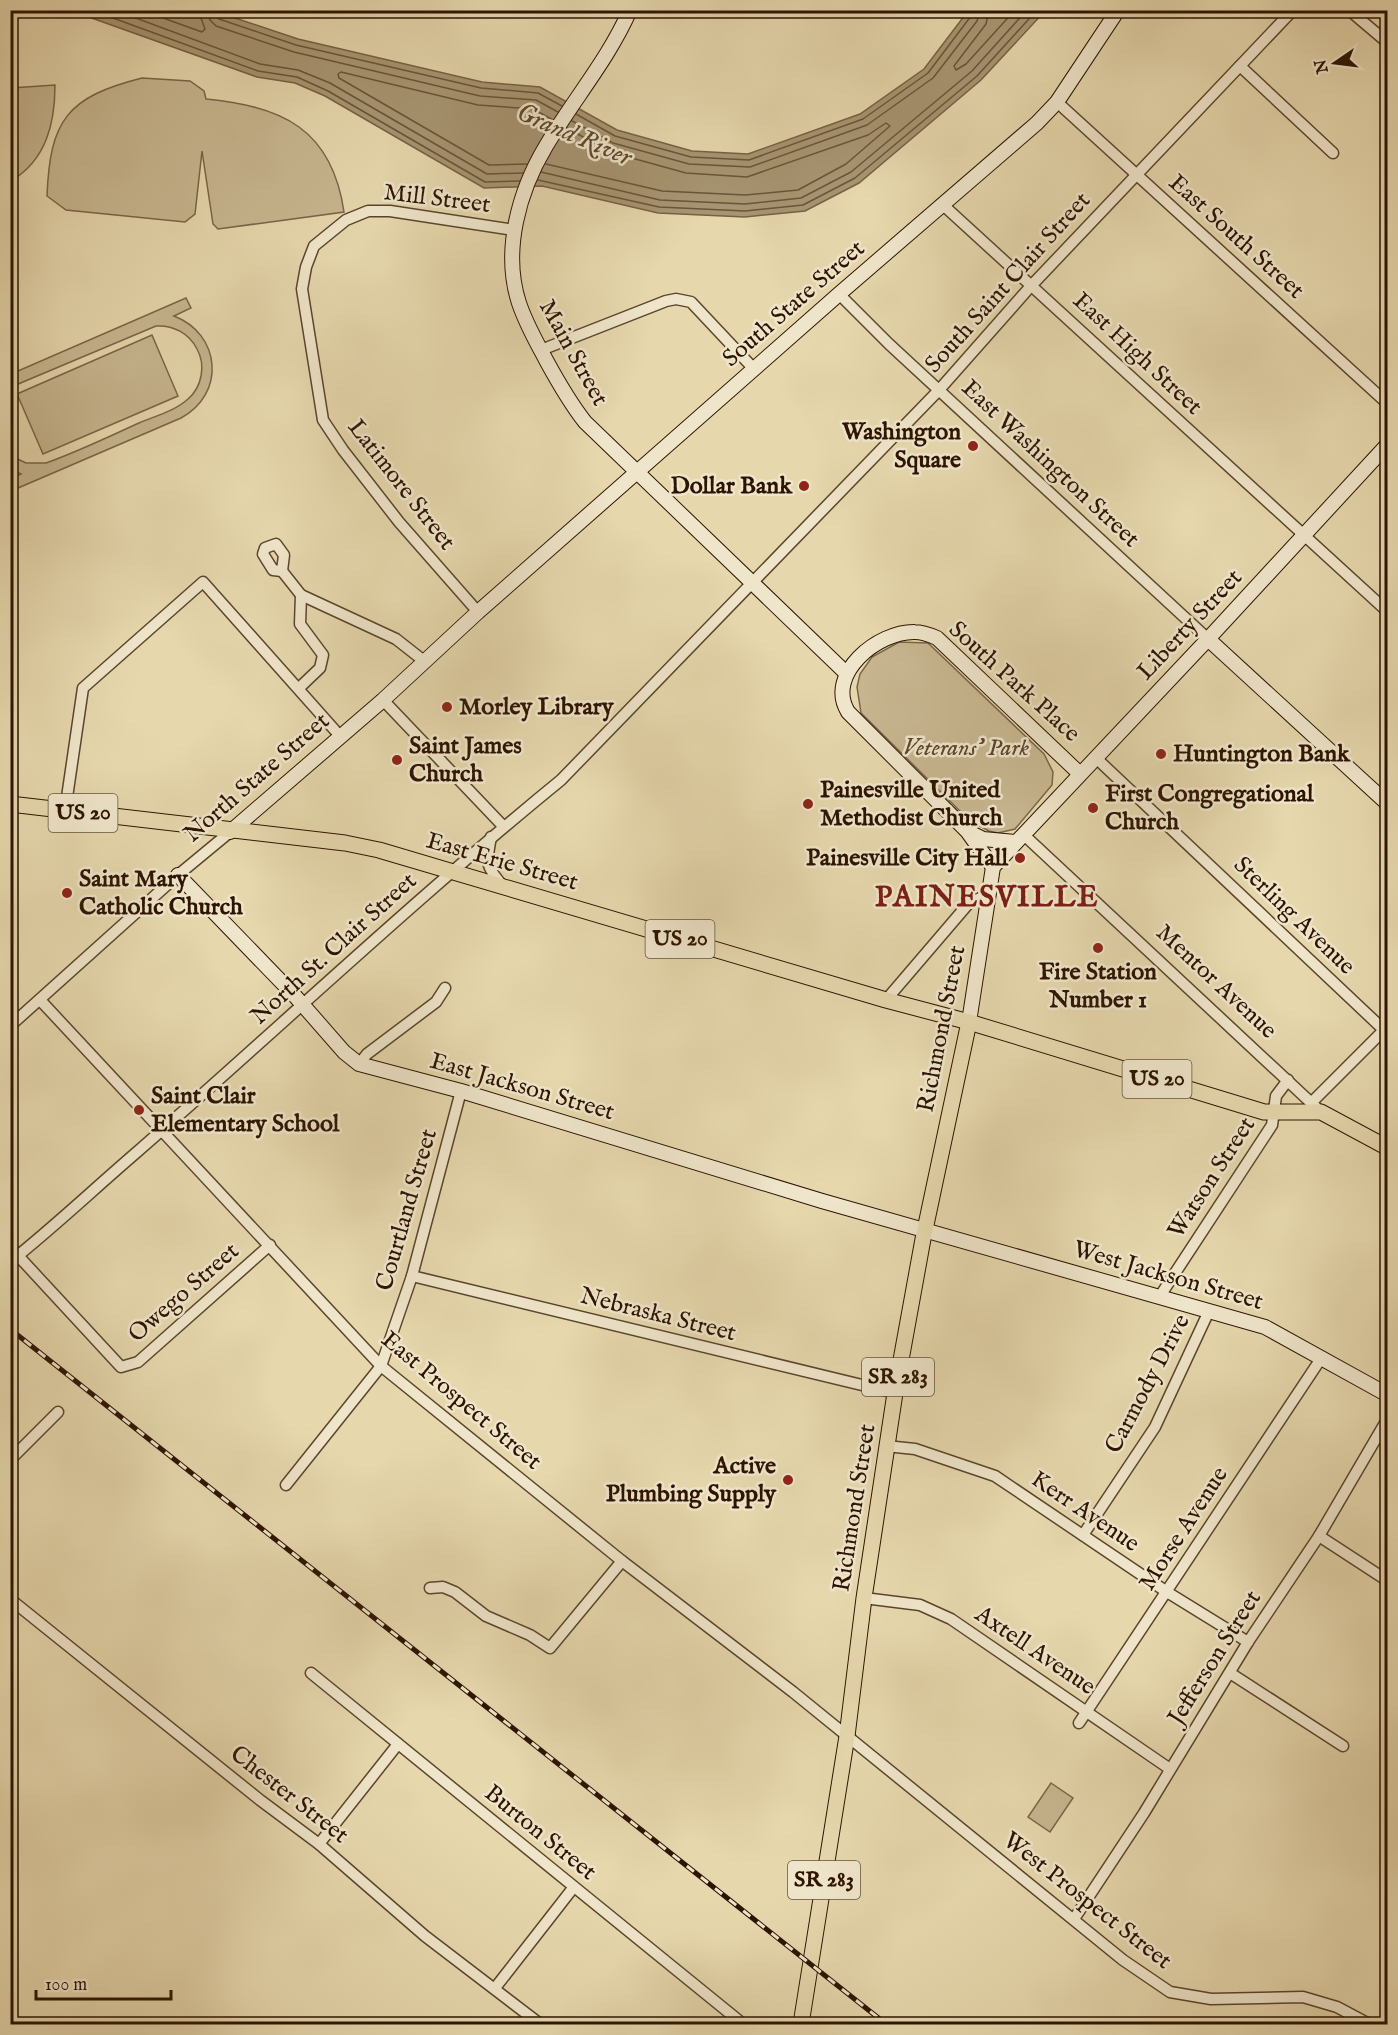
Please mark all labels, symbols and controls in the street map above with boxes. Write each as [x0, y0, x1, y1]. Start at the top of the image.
north arrow [1305, 33, 1365, 93]
text: N [1311, 57, 1334, 76]
water label: Grand River [511, 96, 638, 174]
street label: East South Street [1162, 168, 1310, 306]
street label: Mill Street [382, 177, 492, 221]
street label: South Saint Clair Street [918, 186, 1098, 380]
street label: South State Street [716, 234, 872, 374]
street label: East High Street [1066, 286, 1208, 422]
street label: Main Street [531, 294, 615, 412]
street label: East Washington Street [954, 373, 1146, 555]
street label: Latimore Street [340, 413, 462, 557]
place label: Washington Square [841, 417, 961, 476]
marker: Washington Square [966, 439, 980, 453]
place label: Dollar Bank [670, 471, 793, 502]
marker: Dollar Bank [797, 479, 811, 493]
street label: Liberty Street [1131, 563, 1249, 687]
street label: South Park Place [942, 615, 1086, 749]
place label: Morley Library [459, 692, 615, 723]
marker: Morley Library [440, 700, 454, 714]
street label: North State Street [178, 706, 336, 850]
place label: Saint James Church [409, 731, 522, 790]
park label: Veterans' Park [903, 733, 1029, 764]
place label: Huntington Bank [1173, 739, 1351, 770]
marker: Huntington Bank [1154, 747, 1168, 761]
marker: Saint James Church [390, 753, 404, 767]
place label: Painesville United Methodist Church [820, 775, 1003, 834]
place label: First Congregational Church [1105, 779, 1314, 838]
road number: US 20 [48, 794, 118, 832]
marker: Painesville United Methodist Church [801, 797, 815, 811]
marker: First Congregational Church [1086, 801, 1100, 815]
street label: East Erie Street [422, 826, 582, 898]
place label: Painesville City Hall [806, 843, 1008, 874]
street label: Sterling Avenue [1226, 850, 1362, 982]
marker: Painesville City Hall [1013, 851, 1027, 865]
place label: Saint Mary Catholic Church [79, 864, 243, 923]
street label: North St. Clair Street [244, 866, 424, 1032]
district label: PAINESVILLE [875, 879, 1099, 917]
marker: Saint Mary Catholic Church [60, 886, 74, 900]
street label: Mentor Avenue [1149, 918, 1283, 1046]
road number: US 20 [646, 920, 714, 958]
marker: Fire Station Number 1 [1091, 941, 1105, 955]
street label: Richmond Street [911, 943, 973, 1115]
place label: Fire Station Number 1 [1039, 957, 1157, 1016]
street label: East Jackson Street [426, 1046, 618, 1128]
road number: US 20 [1122, 1060, 1192, 1098]
place label: Saint Clair Elementary School [151, 1081, 340, 1140]
marker: Saint Clair Elementary School [132, 1103, 146, 1117]
street label: Watson Street [1161, 1111, 1263, 1245]
street label: Courtland Street [369, 1126, 445, 1294]
street label: West Jackson Street [1069, 1234, 1267, 1318]
street label: Owego Street [122, 1236, 246, 1350]
street label: Nebraska Street [577, 1281, 739, 1349]
street label: Carmody Drive [1098, 1309, 1198, 1459]
street label: East Prospect Street [374, 1325, 548, 1477]
road number: SR 283 [862, 1358, 934, 1396]
street label: Richmond Street [826, 1422, 884, 1594]
place label: Active Plumbing Supply [606, 1451, 777, 1510]
street label: Morse Avenue [1132, 1461, 1236, 1597]
street label: Kerr Avenue [1025, 1464, 1145, 1560]
marker: Active Plumbing Supply [781, 1473, 795, 1487]
street label: Jefferson Street [1160, 1585, 1269, 1734]
street label: Axtell Avenue [968, 1599, 1101, 1703]
street label: Chester Street [223, 1739, 355, 1851]
street label: Burton Street [477, 1778, 603, 1888]
street label: West Prospect Street [996, 1825, 1178, 1977]
road number: SR 283 [788, 1861, 860, 1899]
scale bar [36, 1963, 171, 2001]
text: 100 m [45, 1974, 87, 1997]

